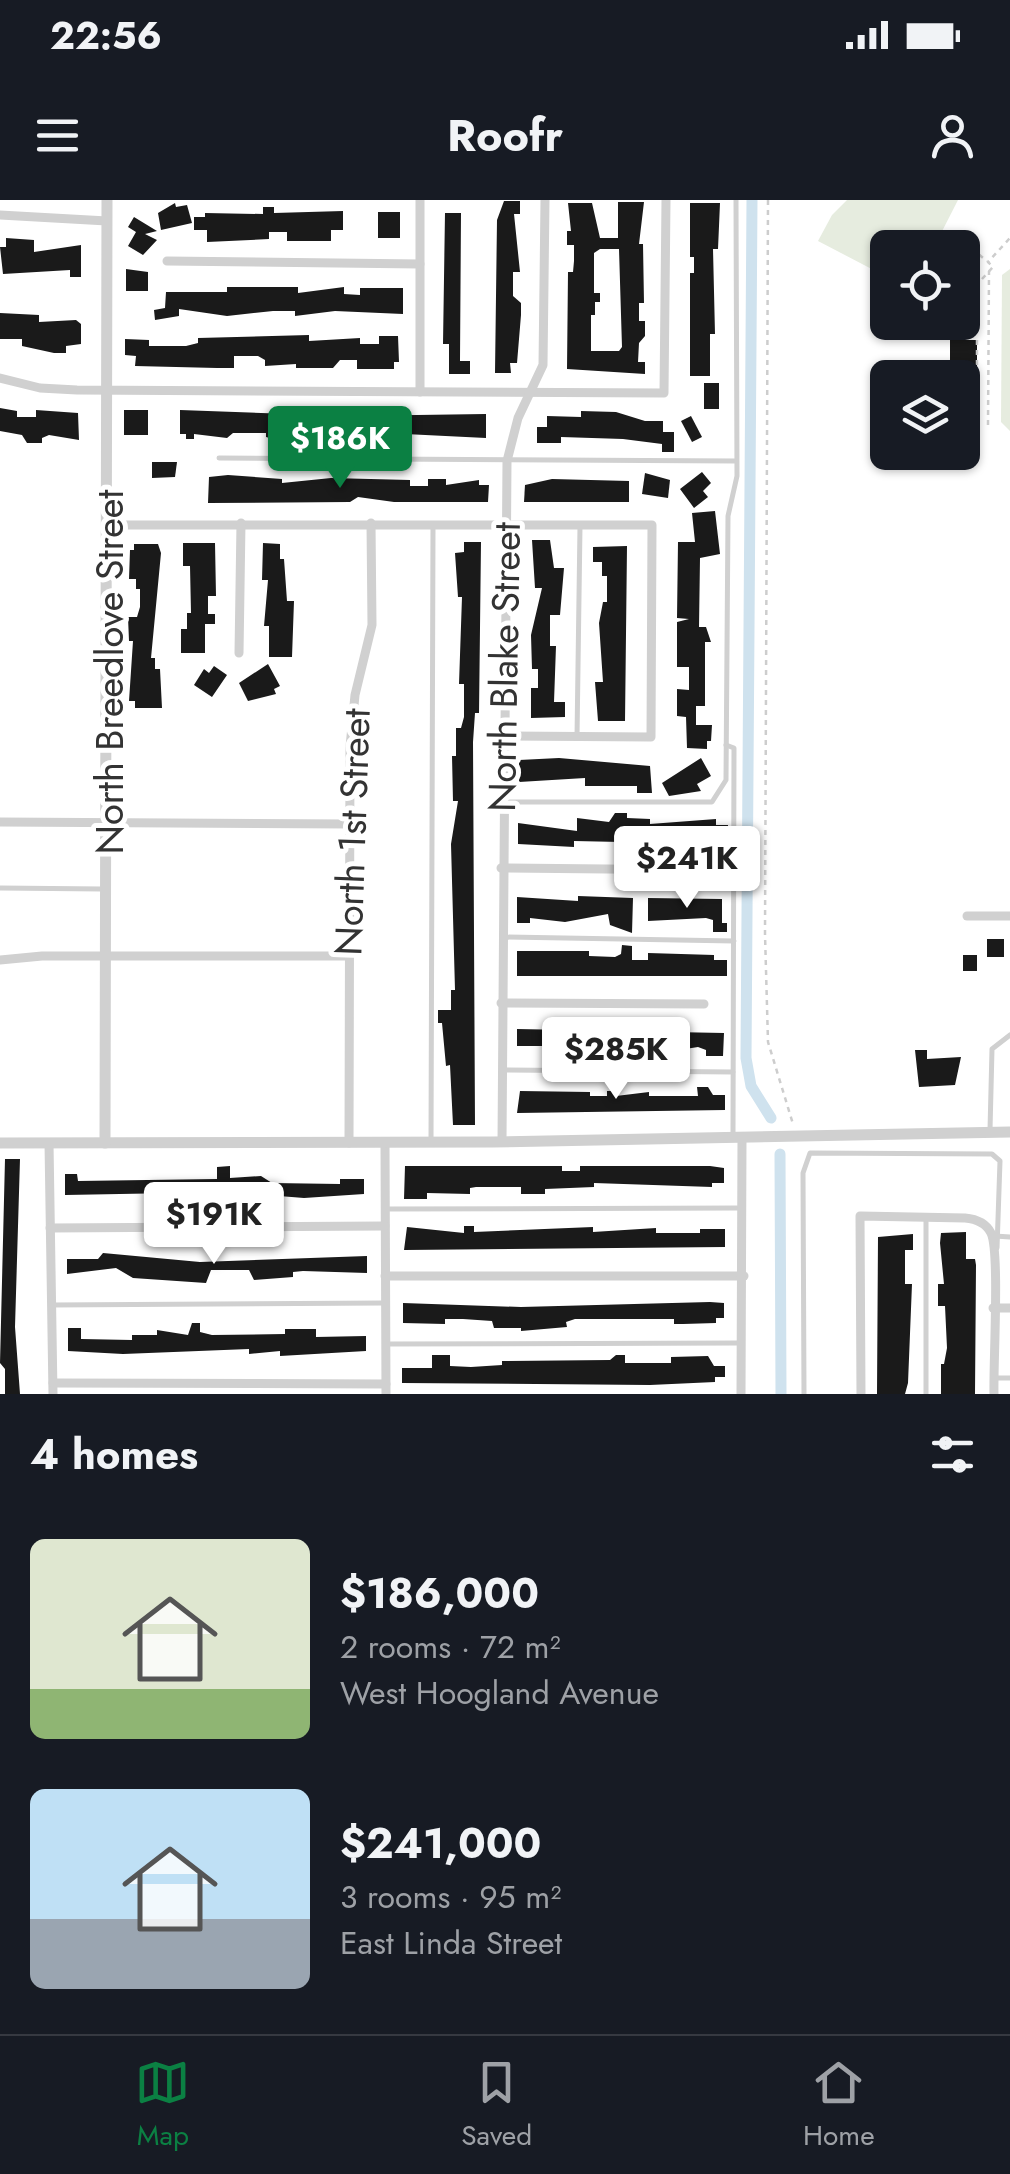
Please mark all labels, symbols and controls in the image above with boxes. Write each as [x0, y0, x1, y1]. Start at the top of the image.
text: 22:56 [50, 8, 162, 63]
text: Roofr [447, 103, 563, 168]
icon: menu [30, 108, 85, 163]
icon: person [925, 108, 980, 163]
map controls [870, 230, 980, 470]
button: locate [870, 230, 980, 340]
button: layers [870, 360, 980, 470]
pin: $186K [270, 406, 410, 491]
text: $186K [290, 415, 390, 461]
street label: North Breedlove Street [82, 490, 137, 854]
street label: North Blake Street [474, 522, 534, 812]
street label: North 1st Street [320, 707, 384, 957]
pin: $241K [617, 826, 757, 911]
text: $241K [636, 835, 738, 881]
pin: $285K [546, 1017, 686, 1102]
text: $285K [564, 1026, 668, 1072]
pin: $191K [144, 1182, 284, 1267]
text: $191K [166, 1191, 262, 1237]
text: 4 homes [30, 1424, 198, 1485]
icon: filters [925, 1427, 980, 1482]
text: $186,000 [340, 1563, 539, 1624]
icon: home [110, 1579, 230, 1699]
text: 2 rooms · 72 m² [340, 1624, 561, 1670]
text: West Hoogland Avenue [340, 1670, 659, 1716]
text: $241,000 [340, 1813, 541, 1874]
icon: home [110, 1829, 230, 1949]
text: 3 rooms · 95 m² [340, 1874, 561, 1920]
text: East Linda Street [340, 1920, 562, 1966]
tab: Map [135, 2055, 190, 2156]
tab: Saved [461, 2055, 532, 2156]
tab: Home [803, 2055, 875, 2156]

